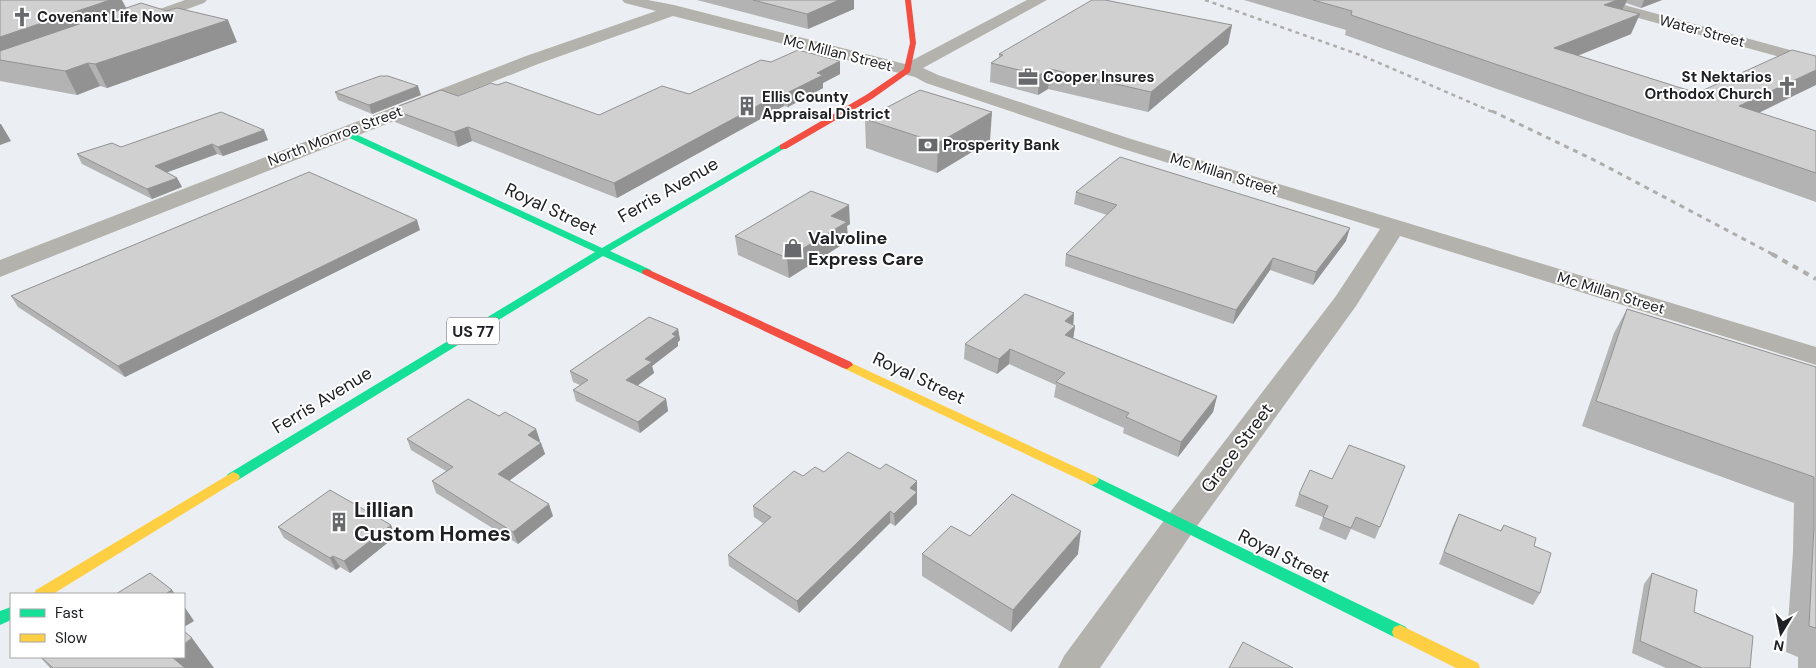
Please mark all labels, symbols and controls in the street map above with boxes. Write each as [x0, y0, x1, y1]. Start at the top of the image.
church icon: Covenant Life Now [11, 6, 33, 28]
place label: Covenant Life Now [37, 7, 174, 27]
street label: Water Street [1657, 10, 1747, 52]
street label: Mc Millan Street [782, 30, 895, 76]
office icon: Cooper Insures [1017, 66, 1039, 88]
place label: Cooper Insures [1043, 67, 1154, 87]
place label: St Nektarios Orthodox Church [1645, 67, 1772, 104]
church icon: St Nektarios Orthodox Church [1776, 75, 1798, 97]
place label: Ellis County Appraisal District [762, 87, 890, 124]
building icon: Ellis County Appraisal District [736, 95, 758, 117]
street label: North Monroe Street [265, 101, 405, 171]
bank icon: Prosperity Bank [917, 134, 939, 156]
place label: Prosperity Bank [943, 135, 1060, 155]
street label: Mc Millan Street [1168, 148, 1280, 200]
street label: Ferris Avenue [613, 152, 723, 228]
street label: Royal Street [501, 177, 601, 241]
place label: Valvoline Express Care [808, 226, 924, 271]
shop icon: Valvoline Express Care [782, 237, 804, 259]
street label: Mc Millan Street [1555, 267, 1667, 319]
road number: US 77 [447, 318, 499, 344]
street label: Royal Street [869, 346, 969, 410]
street label: Ferris Avenue [268, 361, 376, 439]
street label: Grace Street [1195, 398, 1279, 498]
place label: Lillian Custom Homes [354, 496, 511, 548]
building icon: Lillian Custom Homes [328, 511, 350, 533]
street label: Royal Street [1234, 523, 1334, 589]
legend [10, 593, 185, 658]
text: Fast [55, 603, 84, 623]
north arrow [1756, 608, 1806, 658]
text: Slow [55, 628, 88, 648]
text: N [1772, 636, 1785, 656]

